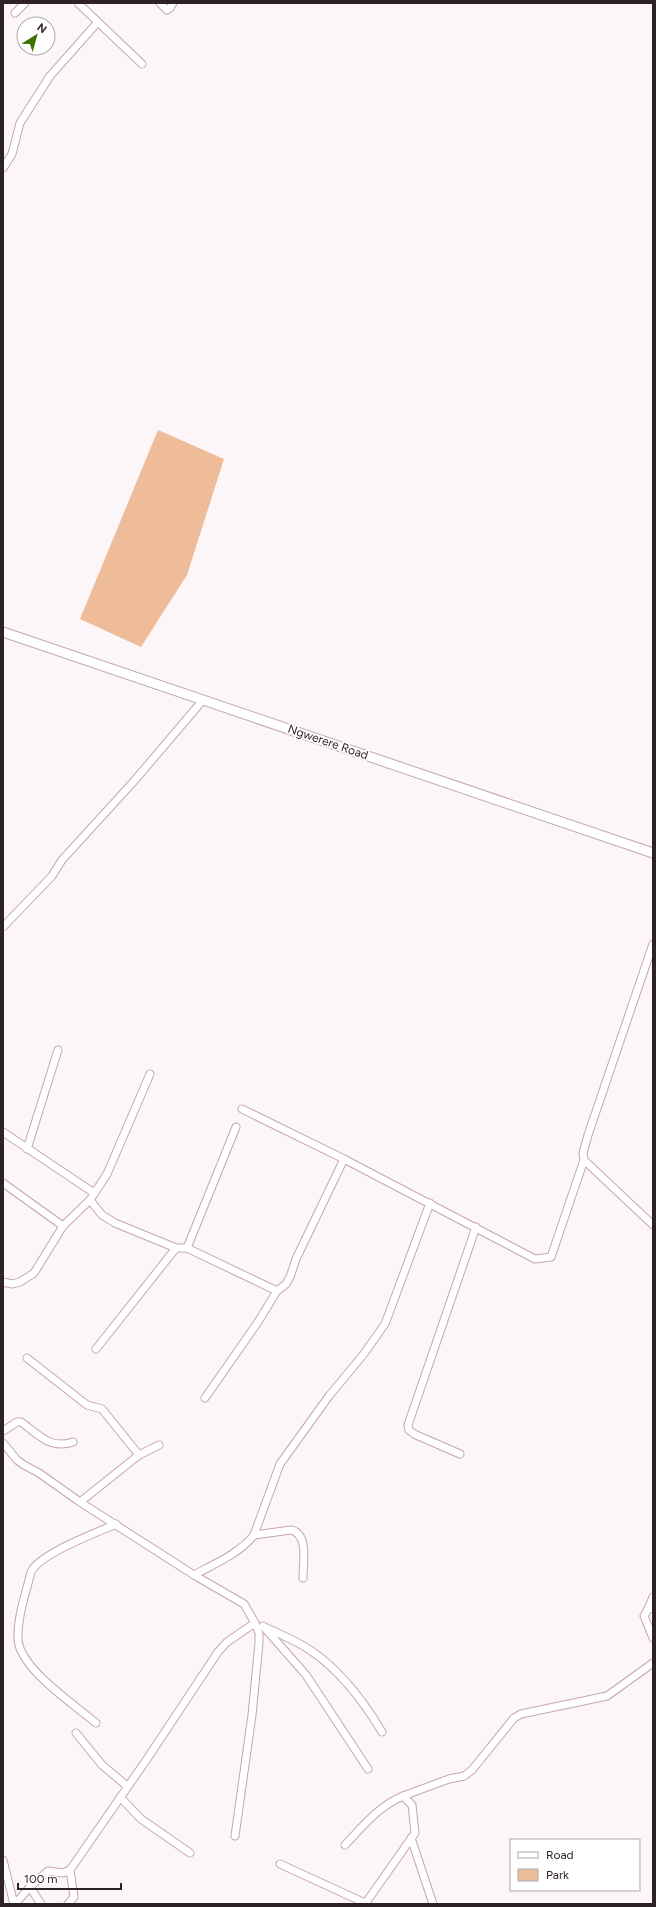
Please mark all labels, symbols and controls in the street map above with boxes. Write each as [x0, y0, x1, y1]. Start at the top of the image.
north arrow [16, 16, 56, 56]
text: N [34, 21, 49, 36]
street label: Ngwerere Road [286, 722, 370, 762]
legend [510, 1839, 640, 1891]
text: Road [546, 1848, 574, 1862]
scale bar [18, 1865, 121, 1891]
text: Park [546, 1868, 569, 1882]
text: 100 m [24, 1872, 58, 1886]

